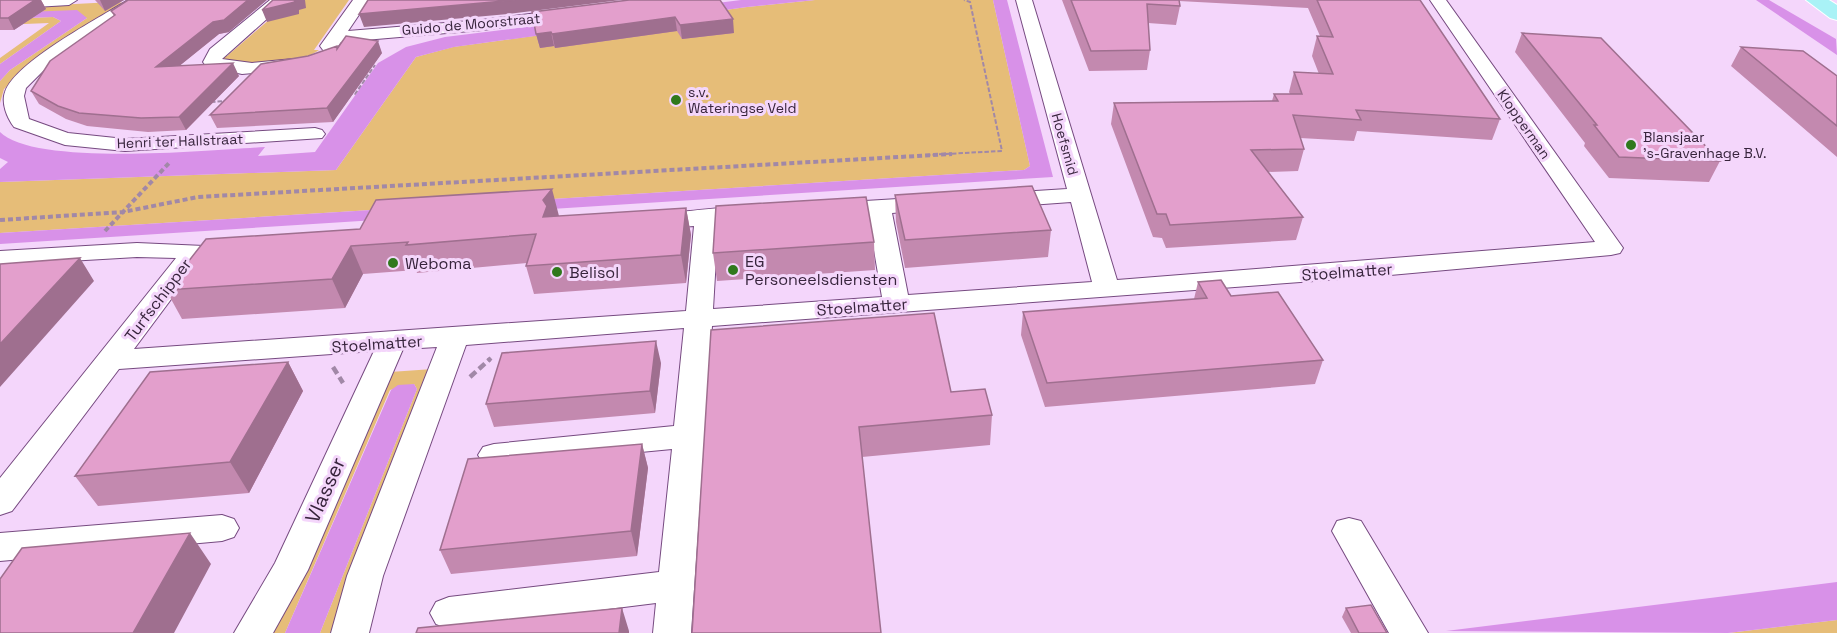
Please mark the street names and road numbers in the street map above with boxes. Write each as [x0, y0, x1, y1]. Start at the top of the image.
street label: Guido de Moorstraat [401, 9, 541, 39]
street label: Klopperman [1493, 86, 1555, 162]
street label: Hoefsmid [1048, 111, 1082, 177]
street label: Henri ter Hallstraat [116, 130, 244, 152]
street label: Turfschipper [120, 254, 196, 346]
street label: Stoelmatter [1301, 258, 1393, 286]
street label: Stoelmatter [816, 293, 908, 321]
street label: Stoelmatter [331, 330, 423, 358]
street label: Vlasser [299, 453, 351, 527]

